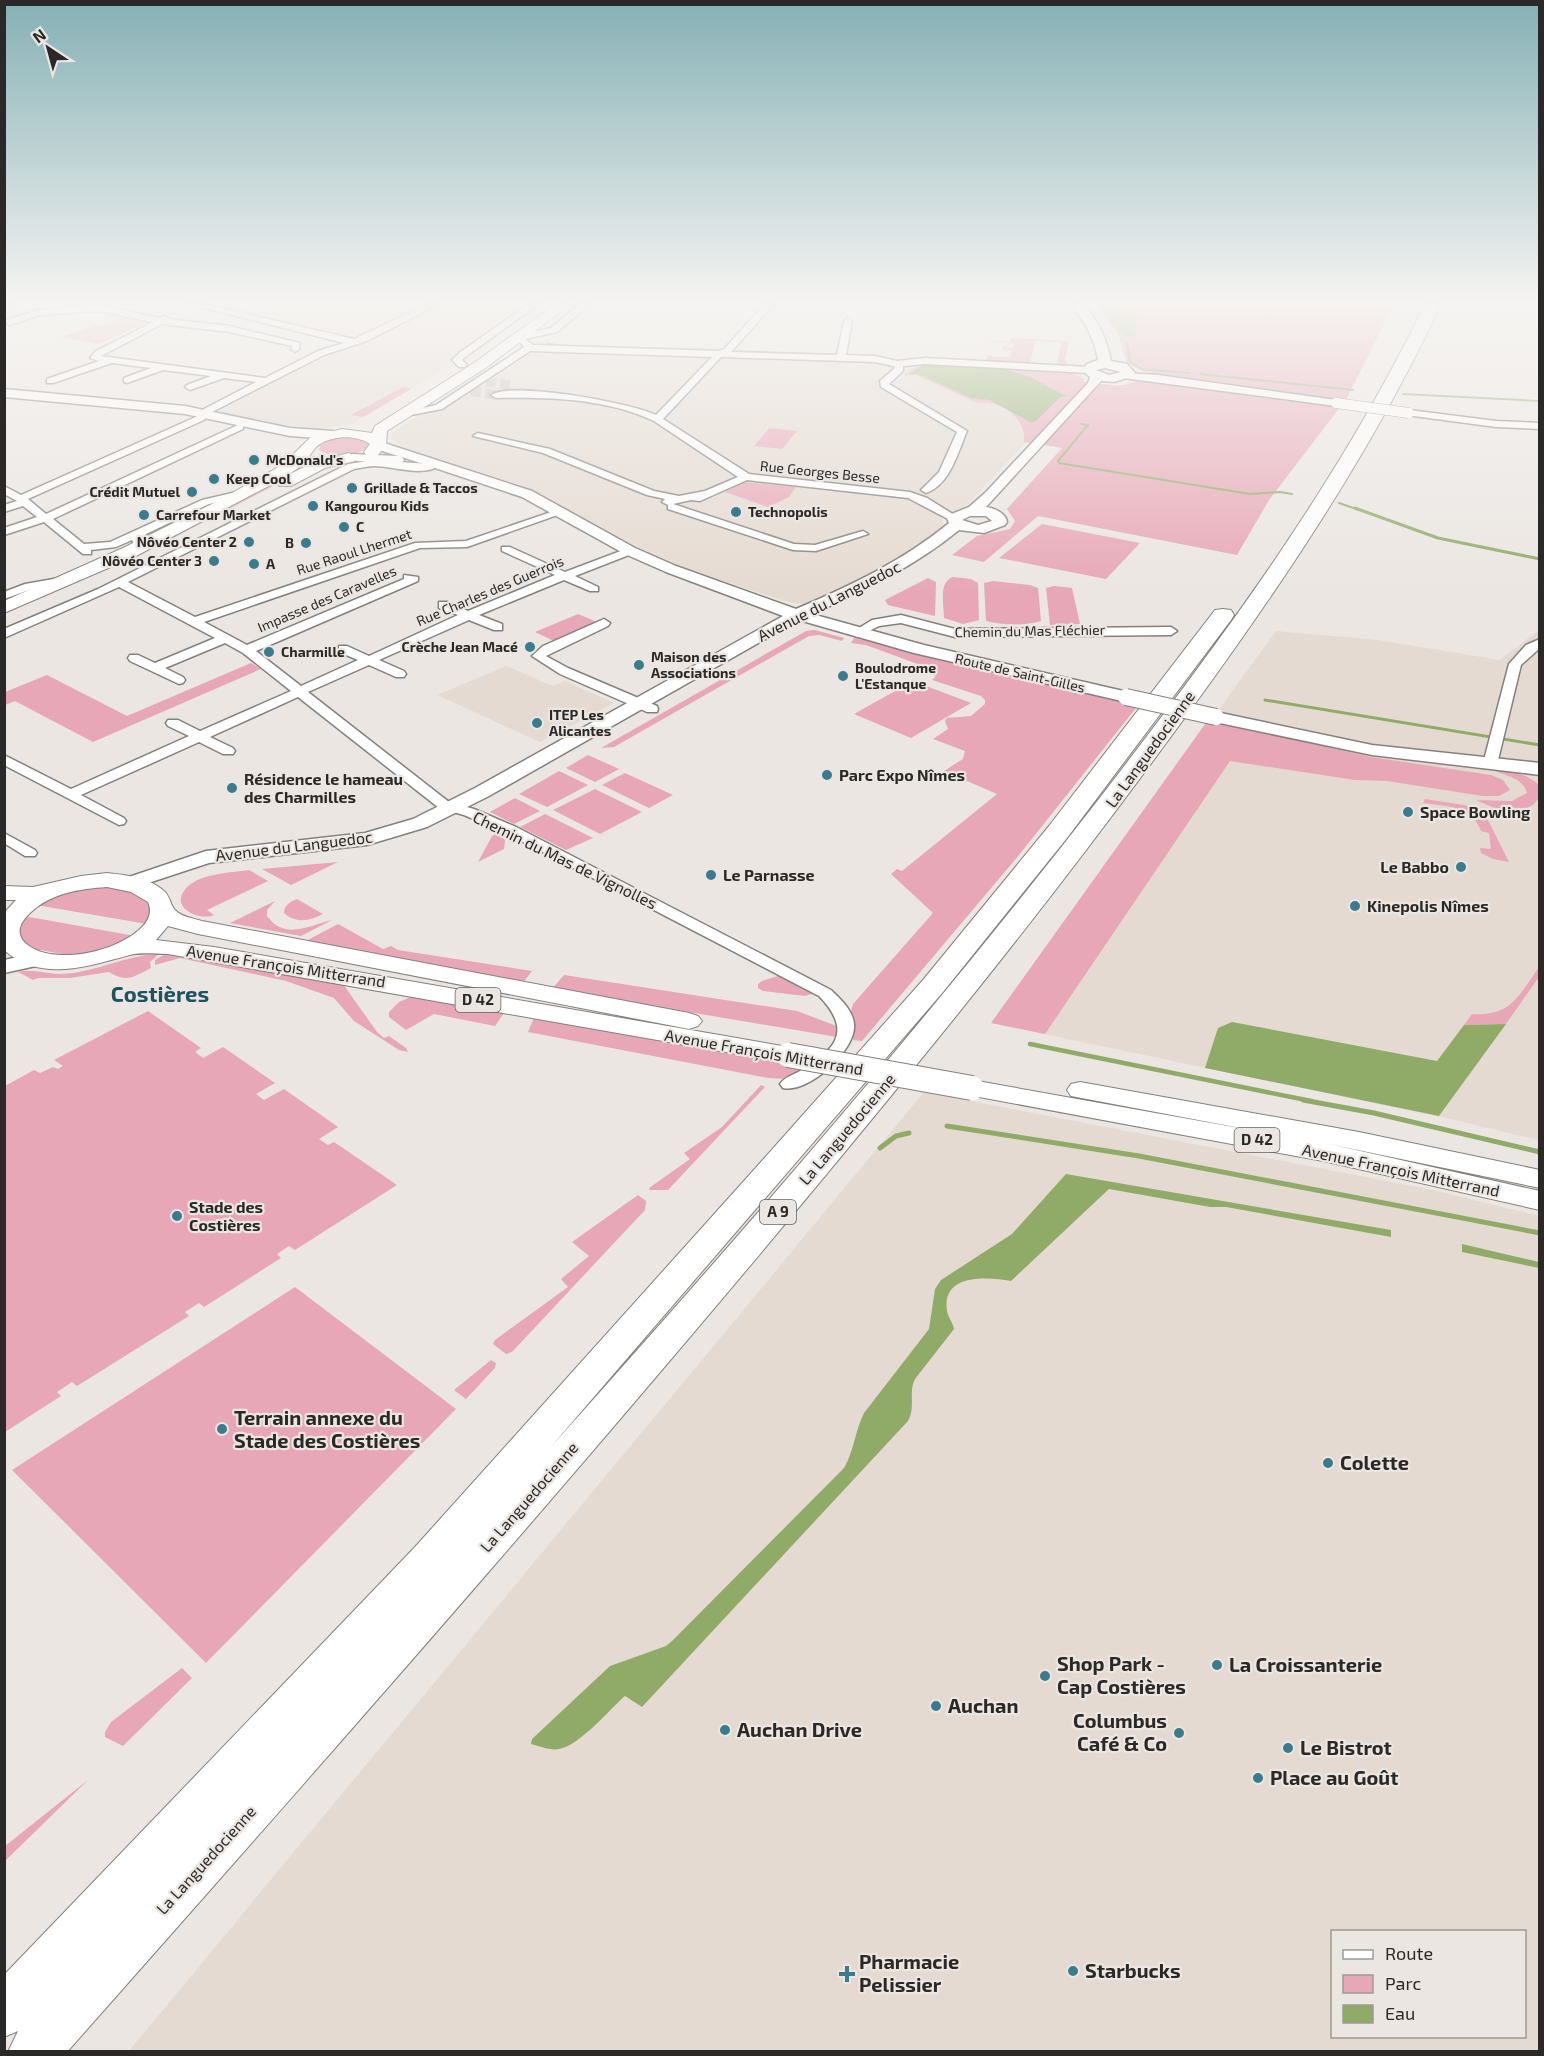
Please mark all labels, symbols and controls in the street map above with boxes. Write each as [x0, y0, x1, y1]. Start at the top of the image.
north arrow [18, 18, 78, 78]
text: N [29, 24, 49, 47]
place label: McDonald's [266, 451, 344, 468]
marker: McDonald's [247, 453, 261, 467]
street label: Rue Georges Besse [759, 457, 881, 486]
place label: Keep Cool [226, 470, 292, 487]
marker: Keep Cool [207, 472, 221, 486]
place label: Grillade & Taccos [364, 479, 478, 496]
marker: Grillade & Taccos [345, 481, 359, 495]
place label: Crédit Mutuel [89, 483, 180, 500]
marker: Crédit Mutuel [185, 485, 199, 499]
place label: Kangourou Kids [325, 497, 429, 514]
marker: Kangourou Kids [306, 499, 320, 513]
place label: Technopolis [748, 503, 828, 520]
marker: Technopolis [729, 505, 743, 519]
place label: Carrefour Market [156, 506, 271, 523]
marker: Carrefour Market [137, 508, 151, 522]
place label: C [356, 518, 364, 535]
marker: C [337, 520, 351, 534]
street label: Rue Raoul Lhermet [294, 525, 414, 578]
place label: Nôvéo Center 2 [137, 533, 237, 550]
place label: B [285, 534, 294, 551]
marker: Nôvéo Center 2 [242, 535, 256, 549]
marker: B [299, 536, 313, 550]
place label: Nôvéo Center 3 [102, 552, 202, 569]
street label: Rue Charles des Guerrois [414, 552, 566, 629]
marker: Nôvéo Center 3 [207, 554, 221, 568]
place label: A [266, 555, 276, 572]
street label: Avenue du Languedoc [754, 556, 904, 645]
marker: A [247, 557, 261, 571]
street label: Impasse des Caravelles [255, 562, 399, 636]
street label: Chemin du Mas Fléchier [954, 621, 1106, 640]
place label: Crèche Jean Macé [402, 638, 518, 655]
marker: Crèche Jean Macé [523, 640, 537, 654]
place label: Charmille [281, 643, 345, 660]
marker: Charmille [262, 645, 276, 659]
place label: Maison des Associations [651, 648, 736, 681]
street label: Route de Saint-Gilles [953, 649, 1087, 696]
marker: Maison des Associations [632, 658, 646, 672]
place label: Boulodrome L'Estanque [855, 659, 936, 692]
marker: Boulodrome L'Estanque [836, 669, 850, 683]
street label: La Languedocienne [1101, 687, 1198, 811]
place label: ITEP Les Alicantes [549, 706, 611, 739]
marker: ITEP Les Alicantes [530, 716, 544, 730]
place label: Parc Expo Nîmes [839, 765, 965, 784]
marker: Parc Expo Nîmes [820, 768, 834, 782]
place label: Résidence le hameau des Charmilles [244, 769, 403, 806]
marker: Résidence le hameau des Charmilles [225, 781, 239, 795]
place label: Space Bowling [1420, 802, 1531, 821]
marker: Space Bowling [1401, 805, 1415, 819]
street label: Chemin du Mas de Vignolles [470, 807, 660, 912]
street label: Avenue du Languedoc [214, 826, 374, 865]
place label: Le Babbo [1380, 857, 1449, 876]
marker: Le Babbo [1454, 860, 1468, 874]
place label: Le Parnasse [723, 865, 815, 884]
marker: Le Parnasse [704, 868, 718, 882]
place label: Kinepolis Nîmes [1367, 896, 1489, 915]
marker: Kinepolis Nîmes [1348, 899, 1362, 913]
street label: Avenue François Mitterrand [185, 940, 387, 992]
district label: Costières [111, 980, 209, 1006]
road number: D 42 [456, 988, 500, 1012]
street label: Avenue François Mitterrand [663, 1025, 865, 1079]
street label: La Languedocienne [795, 1069, 899, 1188]
road number: D 42 [1234, 1128, 1280, 1152]
street label: Avenue François Mitterrand [1300, 1139, 1502, 1201]
place label: Stade des Costières [189, 1197, 263, 1234]
road number: A 9 [760, 1200, 796, 1224]
marker: Stade des Costières [170, 1209, 184, 1223]
place label: Terrain annexe du Stade des Costières [234, 1405, 420, 1452]
marker: Terrain annexe du Stade des Costières [215, 1422, 229, 1436]
street label: La Languedocienne [476, 1438, 582, 1555]
place label: Colette [1340, 1450, 1409, 1474]
marker: Colette [1321, 1456, 1335, 1470]
place label: Shop Park - Cap Costières [1057, 1651, 1186, 1698]
place label: La Croissanterie [1229, 1652, 1382, 1676]
marker: La Croissanterie [1210, 1658, 1224, 1672]
marker: Shop Park - Cap Costières [1038, 1669, 1052, 1683]
place label: Auchan [948, 1693, 1019, 1717]
marker: Auchan [929, 1699, 943, 1713]
place label: Columbus Café & Co [1073, 1708, 1167, 1755]
place label: Auchan Drive [737, 1717, 862, 1741]
marker: Auchan Drive [718, 1723, 732, 1737]
marker: Columbus Café & Co [1172, 1726, 1186, 1740]
place label: Le Bistrot [1300, 1735, 1392, 1759]
marker: Le Bistrot [1281, 1741, 1295, 1755]
place label: Place au Goût [1270, 1765, 1398, 1789]
marker: Place au Goût [1251, 1771, 1265, 1785]
street label: La Languedocienne [152, 1802, 259, 1918]
legend [1331, 1930, 1526, 2038]
text: Route [1385, 1942, 1433, 1964]
place label: Pharmacie Pelissier [859, 1949, 959, 1996]
place label: Starbucks [1085, 1958, 1181, 1982]
marker: Starbucks [1066, 1964, 1080, 1978]
marker: Pharmacie Pelissier [840, 1967, 854, 1981]
text: Parc [1385, 1972, 1421, 1994]
text: Eau [1385, 2002, 1415, 2024]

